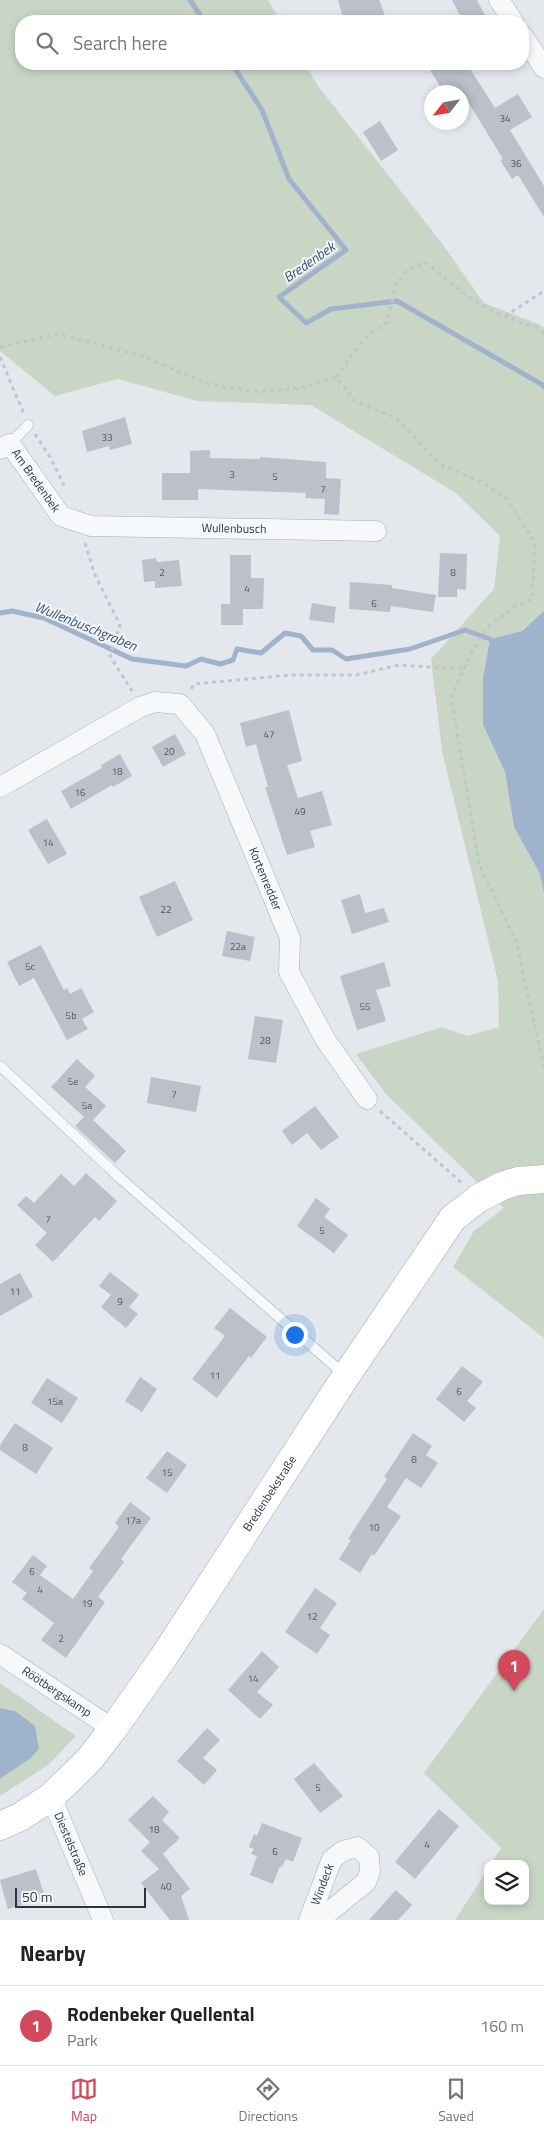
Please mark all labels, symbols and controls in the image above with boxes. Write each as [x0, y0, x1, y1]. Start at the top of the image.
search box [15, 15, 529, 70]
text: Search here [73, 28, 167, 57]
icon: search [33, 29, 61, 57]
north arrow [424, 85, 469, 130]
house number: 34 [499, 111, 511, 126]
house number: 36 [510, 156, 522, 171]
water label: Bredenbek [279, 235, 340, 287]
house number: 33 [101, 430, 113, 445]
street label: Am Bredenbek [7, 444, 66, 516]
house number: 3 [229, 467, 235, 482]
house number: 5 [272, 469, 278, 484]
house number: 7 [320, 482, 326, 497]
street label: Wullenbusch [201, 518, 267, 538]
house number: 2 [159, 565, 165, 580]
house number: 8 [450, 565, 456, 580]
house number: 4 [244, 581, 250, 596]
water label: Wullenbuschgraben [32, 595, 141, 656]
house number: 6 [371, 596, 377, 611]
house number: 47 [263, 727, 275, 742]
house number: 20 [163, 744, 175, 759]
house number: 18 [111, 764, 123, 779]
house number: 16 [74, 785, 86, 800]
house number: 49 [294, 804, 306, 819]
house number: 14 [42, 835, 54, 850]
street label: Kortenredder [244, 844, 287, 913]
house number: 22 [160, 902, 172, 917]
house number: 22a [230, 939, 246, 954]
house number: 5c [25, 959, 35, 974]
house number: 55 [359, 999, 371, 1014]
house number: 5b [66, 1008, 76, 1023]
house number: 28 [259, 1033, 271, 1048]
house number: 5e [68, 1074, 78, 1089]
house number: 7 [171, 1087, 177, 1102]
house number: 5a [82, 1098, 92, 1113]
house number: 7 [45, 1212, 51, 1227]
house number: 5 [319, 1223, 325, 1238]
house number: 11 [9, 1284, 21, 1299]
house number: 9 [117, 1294, 123, 1309]
your location [282, 1322, 308, 1348]
house number: 11 [209, 1368, 221, 1383]
house number: 6 [456, 1384, 462, 1399]
house number: 15a [47, 1394, 63, 1409]
house number: 8 [22, 1440, 28, 1455]
street label: Bredenbekstraße [238, 1451, 301, 1535]
house number: 8 [411, 1452, 417, 1467]
house number: 15 [161, 1465, 173, 1480]
house number: 17a [125, 1513, 141, 1528]
house number: 10 [368, 1520, 380, 1535]
house number: 6 [29, 1564, 35, 1579]
house number: 4 [37, 1582, 43, 1597]
house number: 19 [81, 1596, 93, 1611]
house number: 12 [306, 1609, 318, 1624]
house number: 2 [58, 1631, 64, 1646]
pin: 1 [498, 1650, 530, 1691]
street label: Röötbergskamp [18, 1661, 96, 1721]
house number: 14 [247, 1671, 259, 1686]
house number: 5 [315, 1780, 321, 1795]
street label: Diestelstraße [49, 1809, 93, 1879]
house number: 18 [148, 1822, 160, 1837]
house number: 4 [424, 1837, 430, 1852]
house number: 6 [272, 1844, 278, 1859]
street label: Windeck [305, 1860, 339, 1908]
map controls [484, 1860, 529, 1905]
button: layers [484, 1860, 529, 1905]
house number: 40 [160, 1879, 172, 1894]
scale bar [15, 1885, 146, 1908]
text: 50 m [22, 1886, 52, 1907]
text: Nearby [20, 1937, 85, 1969]
text: Rodenbeker Quellental [67, 1999, 255, 2028]
text: 1 [32, 2014, 40, 2038]
text: 160 m [480, 2014, 524, 2038]
text: Park [67, 2028, 98, 2052]
tab: Map [70, 2075, 98, 2126]
tab: Directions [238, 2075, 298, 2126]
tab: Saved [438, 2075, 474, 2126]

